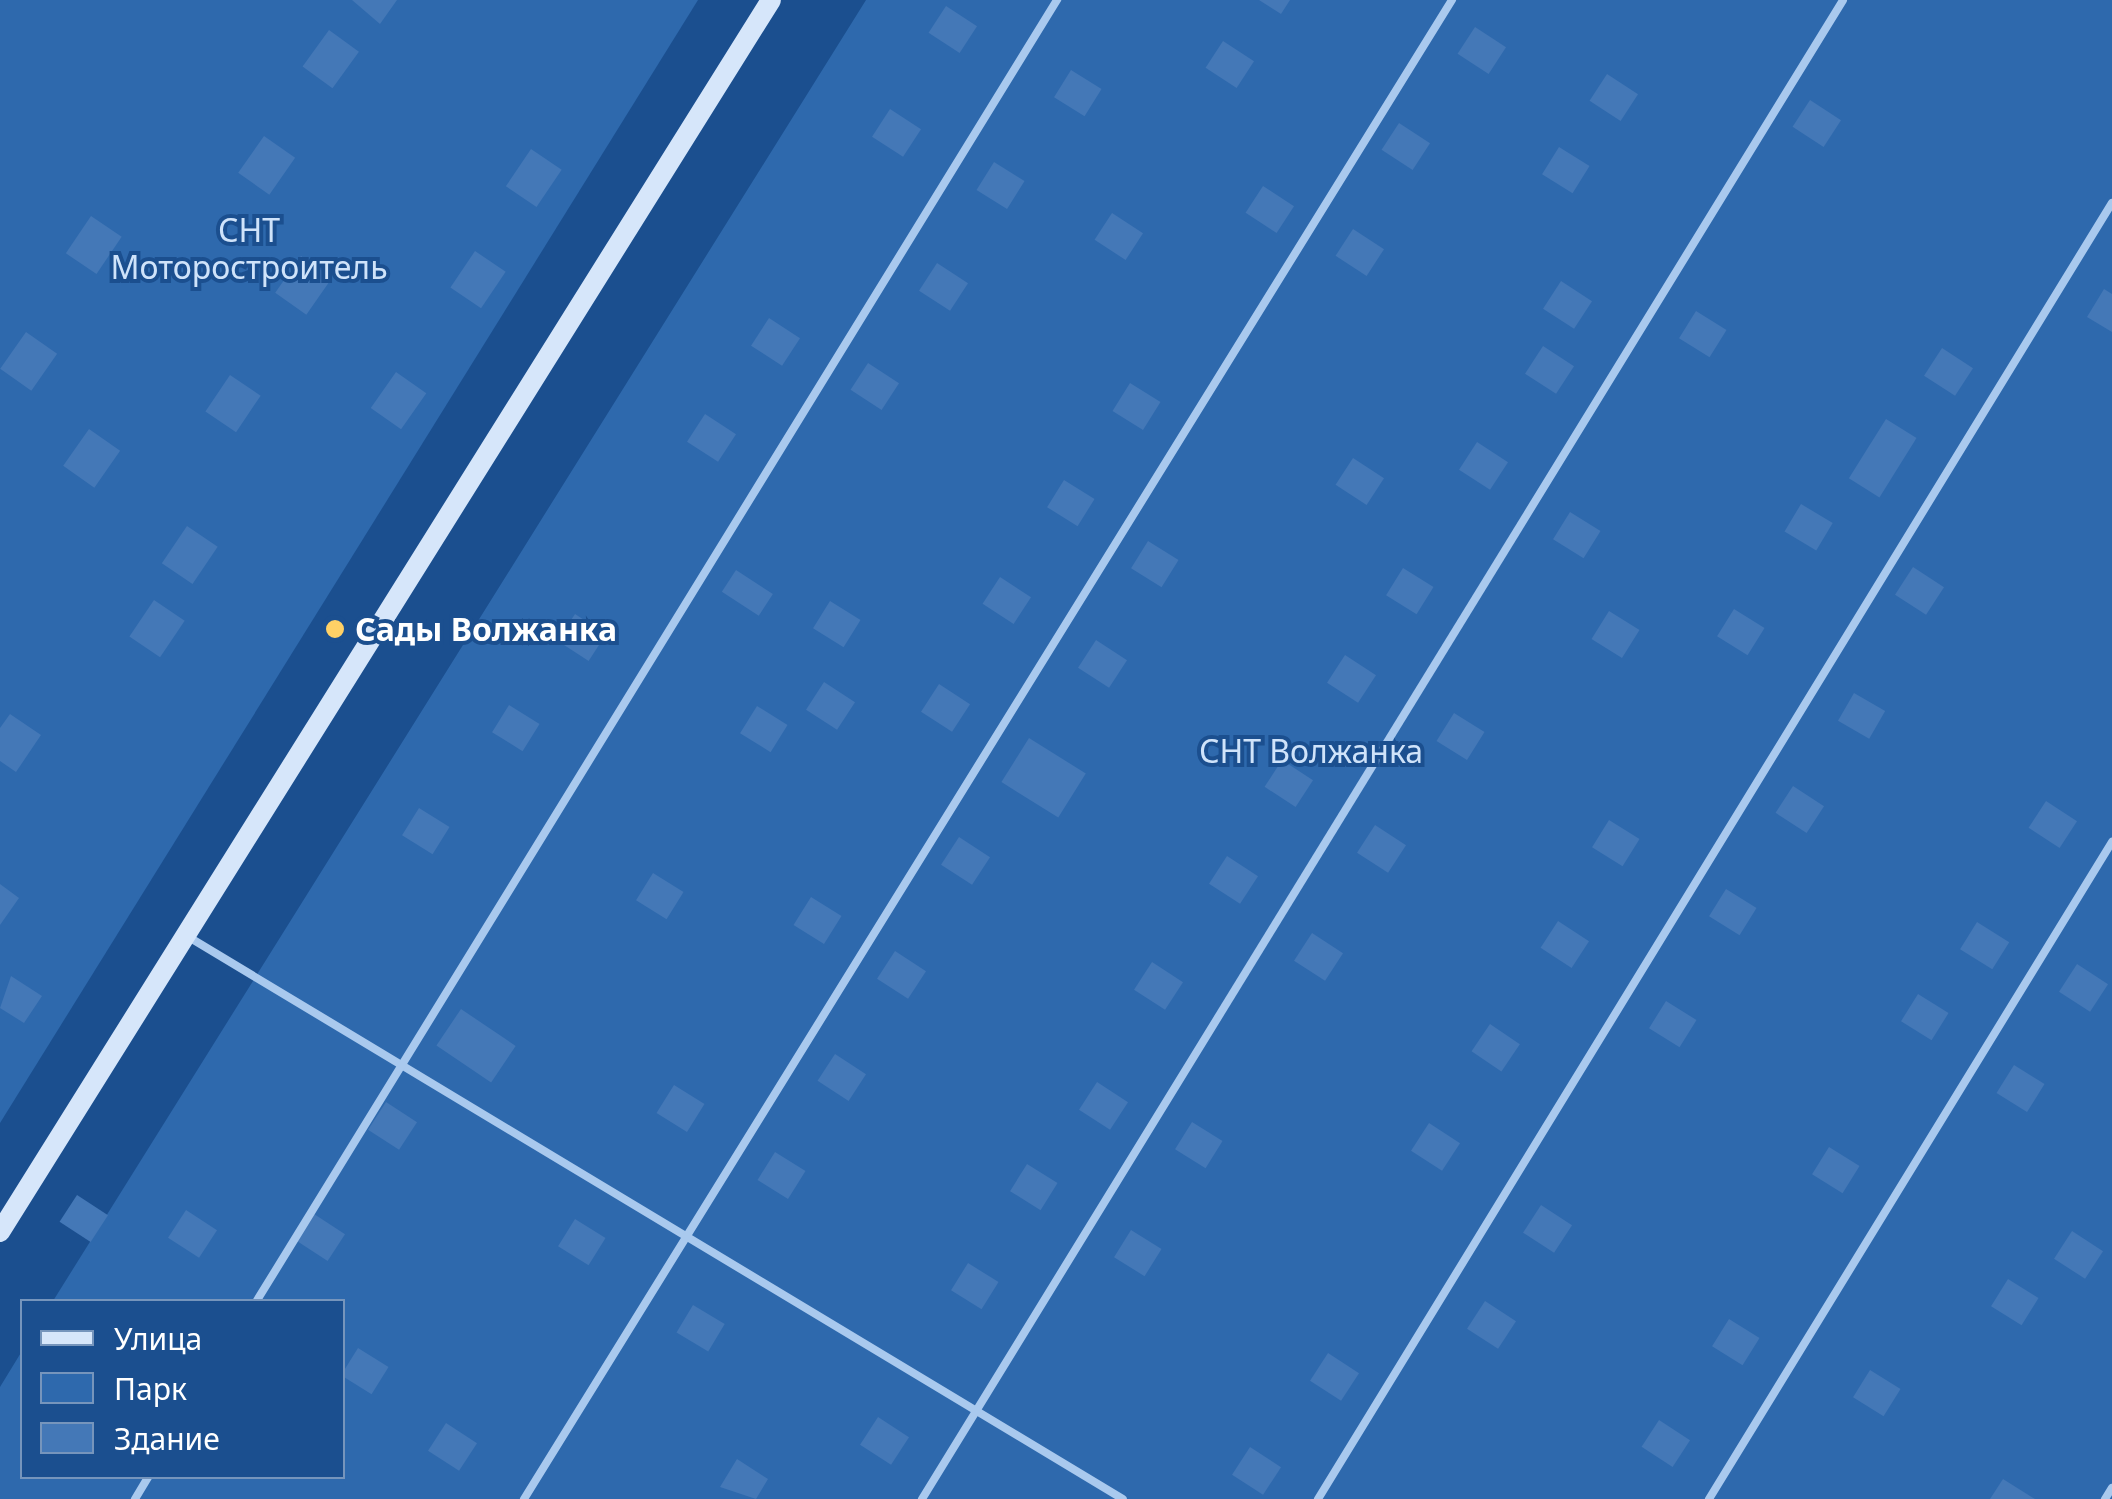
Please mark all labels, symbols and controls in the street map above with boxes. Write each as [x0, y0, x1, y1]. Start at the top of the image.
park label: СНТ Моторостроитель [110, 212, 388, 287]
place label: Сады Волжанка [355, 610, 617, 648]
marker: Сады Волжанка [324, 618, 346, 640]
park label: СНТ Волжанка [1199, 732, 1423, 770]
legend [20, 1299, 345, 1479]
text: Улица [114, 1318, 202, 1359]
text: Парк [114, 1368, 187, 1409]
text: Здание [114, 1418, 220, 1459]

